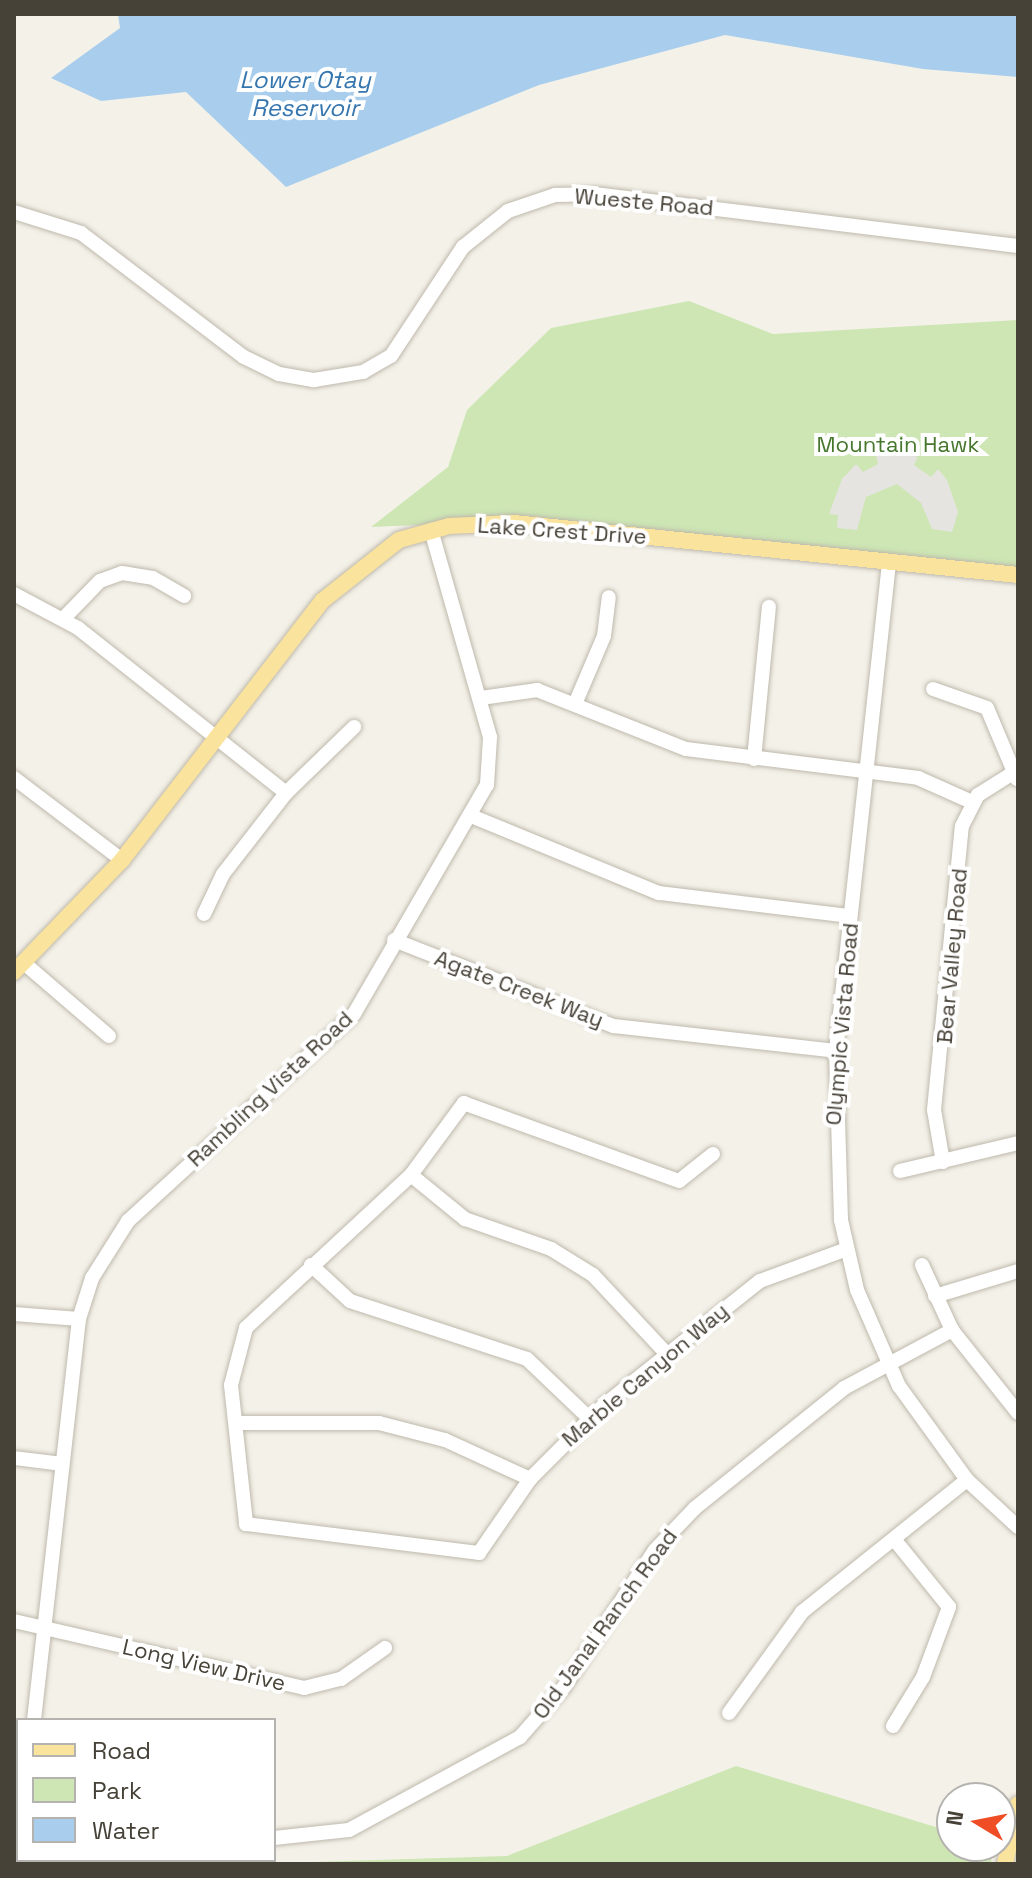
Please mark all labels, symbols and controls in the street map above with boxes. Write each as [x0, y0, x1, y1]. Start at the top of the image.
water label: Lower Otay Reservoir [239, 66, 371, 122]
street label: Wueste Road [573, 183, 715, 221]
park label: Mountain Hawk [817, 432, 979, 458]
street label: Lake Crest Drive [477, 512, 647, 550]
street label: Bear Valley Road [931, 867, 973, 1045]
street label: Olympic Vista Road [820, 921, 864, 1127]
street label: Agate Creek Way [431, 945, 607, 1033]
street label: Rambling Vista Road [182, 1006, 358, 1172]
street label: Marble Canyon Way [556, 1298, 734, 1452]
street label: Old Janal Ranch Road [527, 1524, 683, 1724]
street label: Long View Drive [120, 1633, 288, 1697]
legend [16, 1718, 276, 1862]
text: Road [92, 1735, 151, 1766]
text: Park [92, 1775, 142, 1806]
north arrow [936, 1782, 1016, 1862]
text: N [939, 1808, 969, 1828]
text: Water [92, 1815, 160, 1846]

